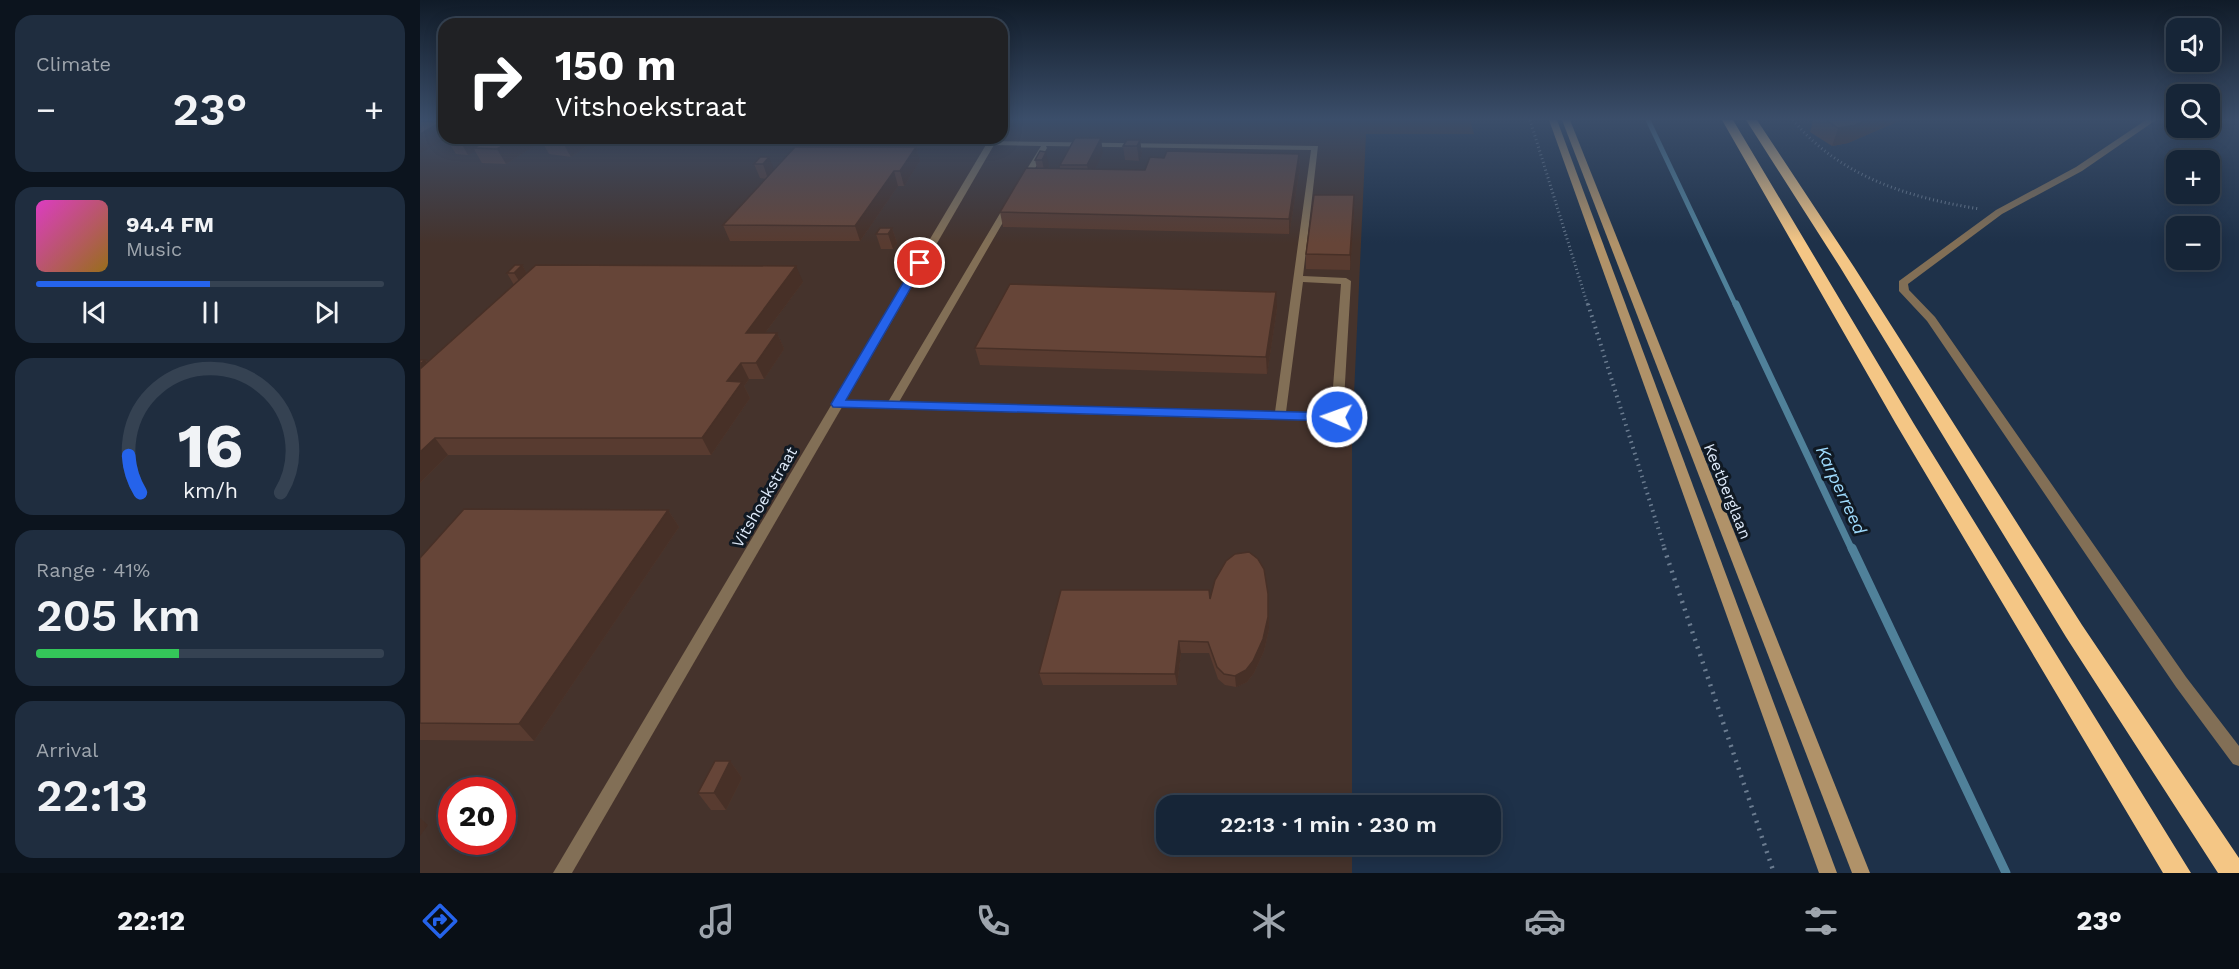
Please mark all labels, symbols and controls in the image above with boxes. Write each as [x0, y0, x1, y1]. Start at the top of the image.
map controls [2166, 18, 2220, 270]
button: sound [2166, 18, 2220, 72]
text: 150 m [555, 41, 676, 90]
icon: right [456, 42, 534, 120]
text: Climate [36, 52, 111, 76]
text: 23° [173, 83, 247, 136]
button: search [2166, 84, 2220, 138]
text: − [36, 90, 56, 129]
text: + [364, 90, 384, 129]
text: Vitshoekstraat [555, 91, 746, 123]
button: + [2166, 150, 2220, 204]
text: 94.4 FM [126, 212, 214, 237]
button: − [2166, 216, 2220, 270]
text: Music [126, 237, 182, 261]
pin [894, 237, 945, 288]
icon: arrive [903, 246, 936, 279]
icon: previous [78, 296, 111, 329]
icon: pause [194, 296, 227, 329]
icon: next [310, 296, 343, 329]
position arrow [1305, 385, 1369, 449]
text: 16 [177, 410, 243, 483]
street label: Keetberglaan [1700, 441, 1755, 542]
water label: Karperreed [1812, 442, 1871, 538]
street label: Vitshoekstraat [728, 443, 801, 551]
text: km/h [182, 479, 238, 504]
text: Range · 41% [36, 558, 150, 582]
text: 205 km [36, 589, 201, 642]
text: Arrival [36, 738, 98, 762]
text: 22:13 [36, 769, 148, 822]
speed limit sign: 20 [438, 777, 516, 855]
text: 22:13 · 1 min · 230 m [1220, 812, 1437, 837]
icon: directions [419, 900, 461, 942]
icon: music [696, 900, 738, 942]
icon: phone [972, 900, 1014, 942]
icon: climate [1248, 900, 1290, 942]
icon: car [1524, 900, 1566, 942]
icon: filters [1800, 900, 1842, 942]
text: 22:12 [117, 905, 185, 937]
text: 23° [2076, 905, 2122, 937]

